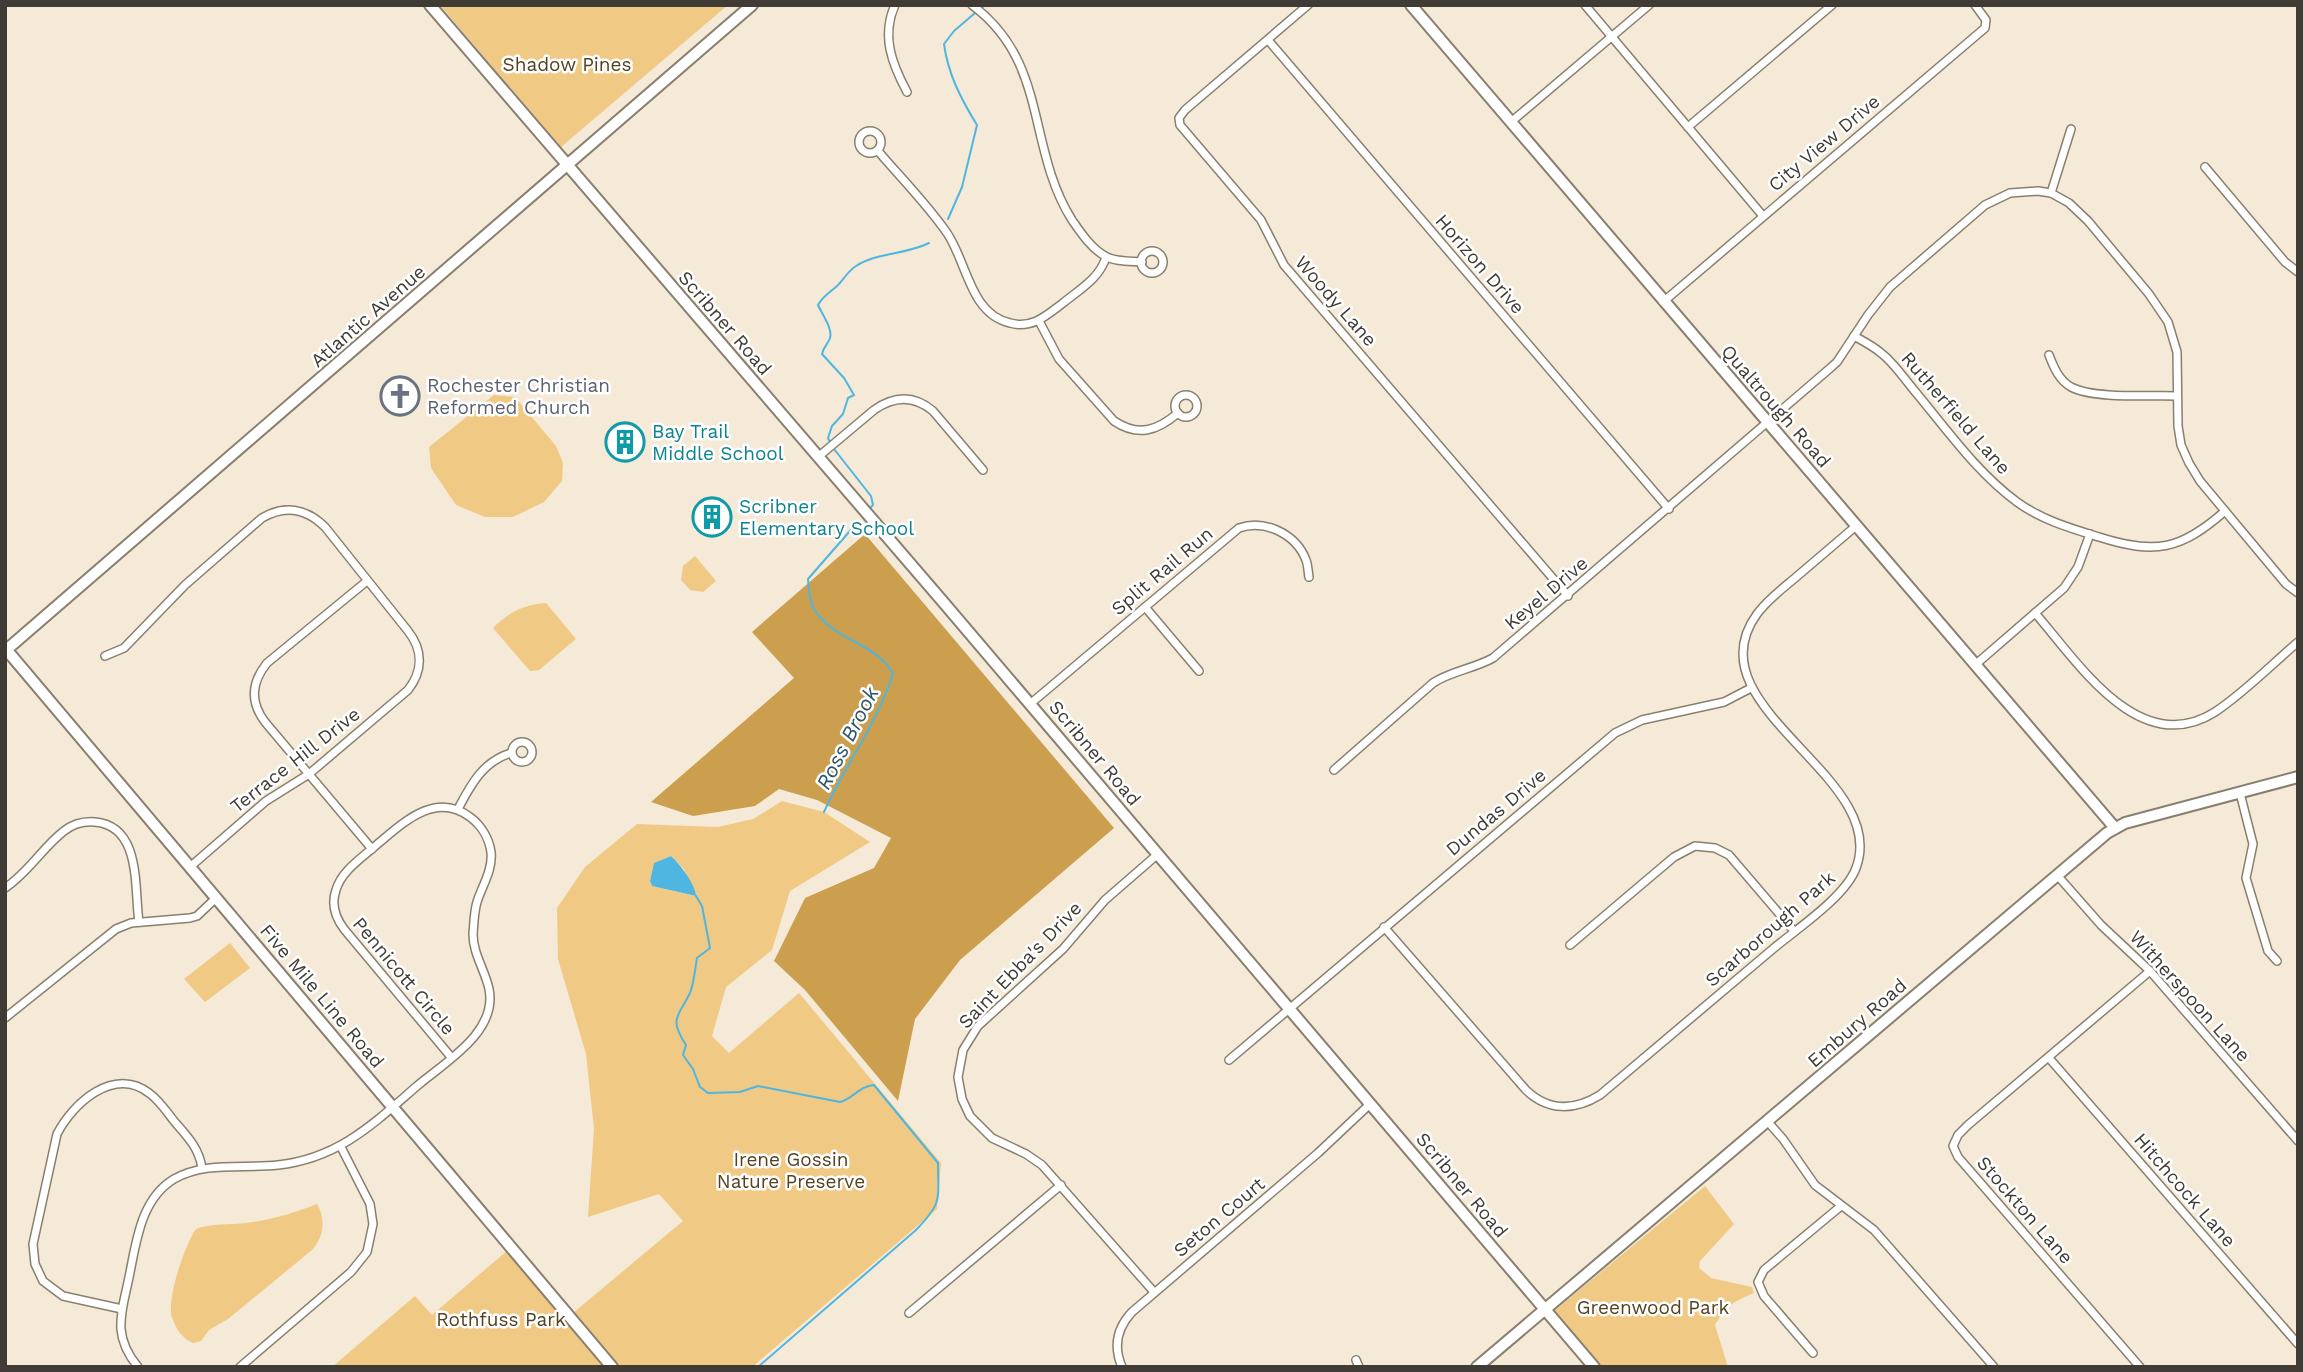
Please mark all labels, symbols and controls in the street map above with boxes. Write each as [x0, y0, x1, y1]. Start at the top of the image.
park label: Shadow Pines [502, 53, 632, 76]
street label: City View Drive [1764, 90, 1884, 196]
street label: Horizon Drive [1430, 209, 1530, 319]
street label: Woody Lane [1290, 251, 1382, 351]
street label: Atlantic Avenue [306, 260, 430, 372]
street label: Scribner Road [674, 266, 776, 380]
street label: Qualtrough Road [1716, 340, 1836, 472]
street label: Rutherfield Lane [1896, 347, 2016, 479]
place label: Rochester Christian Reformed Church [427, 374, 610, 419]
church icon: Rochester Christian Reformed Church [379, 375, 421, 417]
place label: Bay Trail Middle School [652, 420, 784, 465]
building icon: Bay Trail Middle School [604, 421, 646, 463]
place label: Scribner Elementary School [739, 495, 914, 540]
building icon: Scribner Elementary School [691, 496, 733, 538]
street label: Split Rail Run [1107, 522, 1217, 620]
street label: Keyel Drive [1500, 551, 1592, 635]
water label: Ross Brook [810, 682, 884, 794]
street label: Scribner Road [1044, 696, 1146, 810]
street label: Terrace Hill Drive [226, 702, 364, 818]
street label: Dundas Drive [1441, 763, 1551, 861]
street label: Scarborough Park [1700, 866, 1840, 992]
street label: Saint Ebba's Drive [954, 897, 1086, 1033]
street label: Pennicott Circle [348, 912, 460, 1040]
street label: Five Mile Line Road [255, 919, 389, 1073]
street label: Witherspoon Lane [2125, 925, 2255, 1067]
street label: Embury Road [1803, 974, 1911, 1072]
street label: Scribner Road [1411, 1128, 1513, 1242]
street label: Hitchcock Lane [2129, 1128, 2241, 1252]
park label: Irene Gossin Nature Preserve [717, 1148, 865, 1193]
street label: Stockton Lane [1972, 1151, 2078, 1269]
street label: Seton Court [1169, 1172, 1269, 1262]
park label: Greenwood Park [1577, 1296, 1729, 1319]
park label: Rothfuss Park [436, 1308, 566, 1331]

